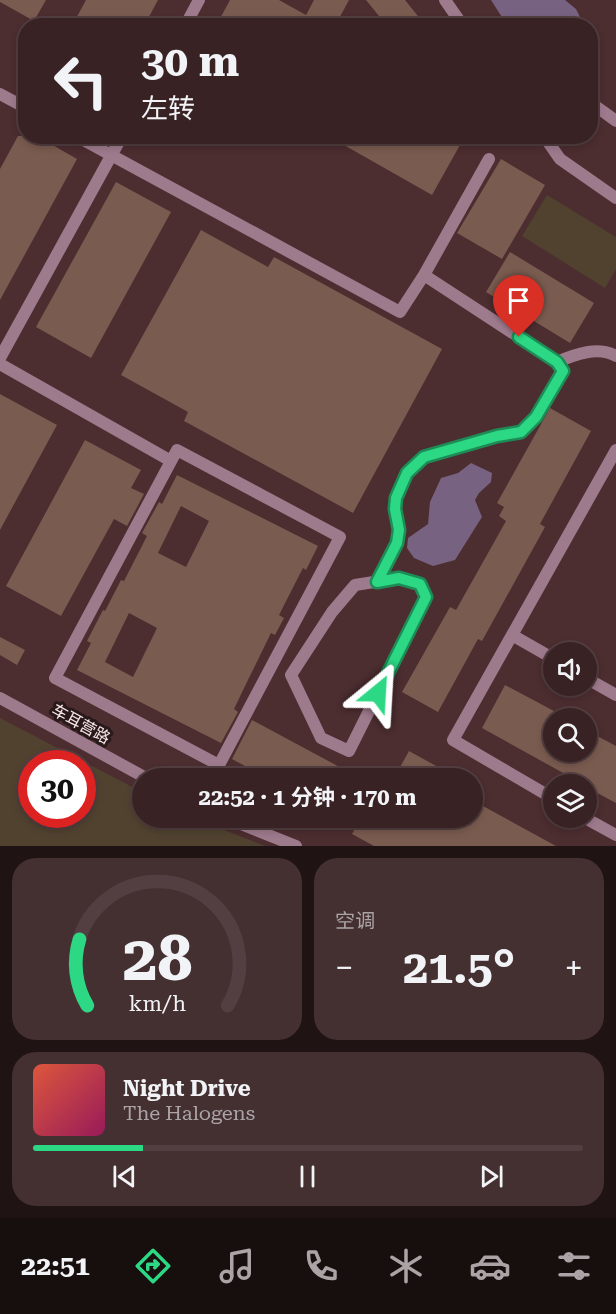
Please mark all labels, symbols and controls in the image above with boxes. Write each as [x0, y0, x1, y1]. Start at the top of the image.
text: 30 m [141, 37, 239, 86]
icon: left [42, 42, 120, 120]
text: 左转 [141, 93, 195, 125]
pin [493, 275, 544, 337]
icon: arrive [502, 284, 535, 317]
map controls [543, 642, 597, 828]
button: sound [543, 642, 597, 696]
position arrow [346, 661, 410, 725]
street label: 车耳营路 [48, 700, 114, 748]
button: search [543, 708, 597, 762]
speed limit sign: 30 [18, 750, 96, 828]
button: layers [543, 774, 597, 828]
text: 22:52 · 1 分钟 · 170 m [199, 785, 416, 810]
text: 空调 [335, 909, 375, 933]
text: 28 [122, 922, 192, 995]
text: 21.5° [403, 941, 515, 994]
text: − [335, 948, 353, 987]
text: + [565, 948, 583, 987]
text: km/h [128, 991, 186, 1016]
text: Night Drive [123, 1076, 251, 1101]
text: The Halogens [123, 1101, 255, 1125]
icon: previous [108, 1160, 141, 1193]
icon: pause [291, 1160, 324, 1193]
icon: next [475, 1160, 508, 1193]
icon: directions [132, 1245, 174, 1287]
icon: music [216, 1245, 258, 1287]
icon: phone [300, 1245, 342, 1287]
icon: climate [385, 1245, 427, 1287]
icon: car [469, 1245, 511, 1287]
icon: filters [553, 1245, 595, 1287]
text: 22:51 [21, 1250, 90, 1282]

